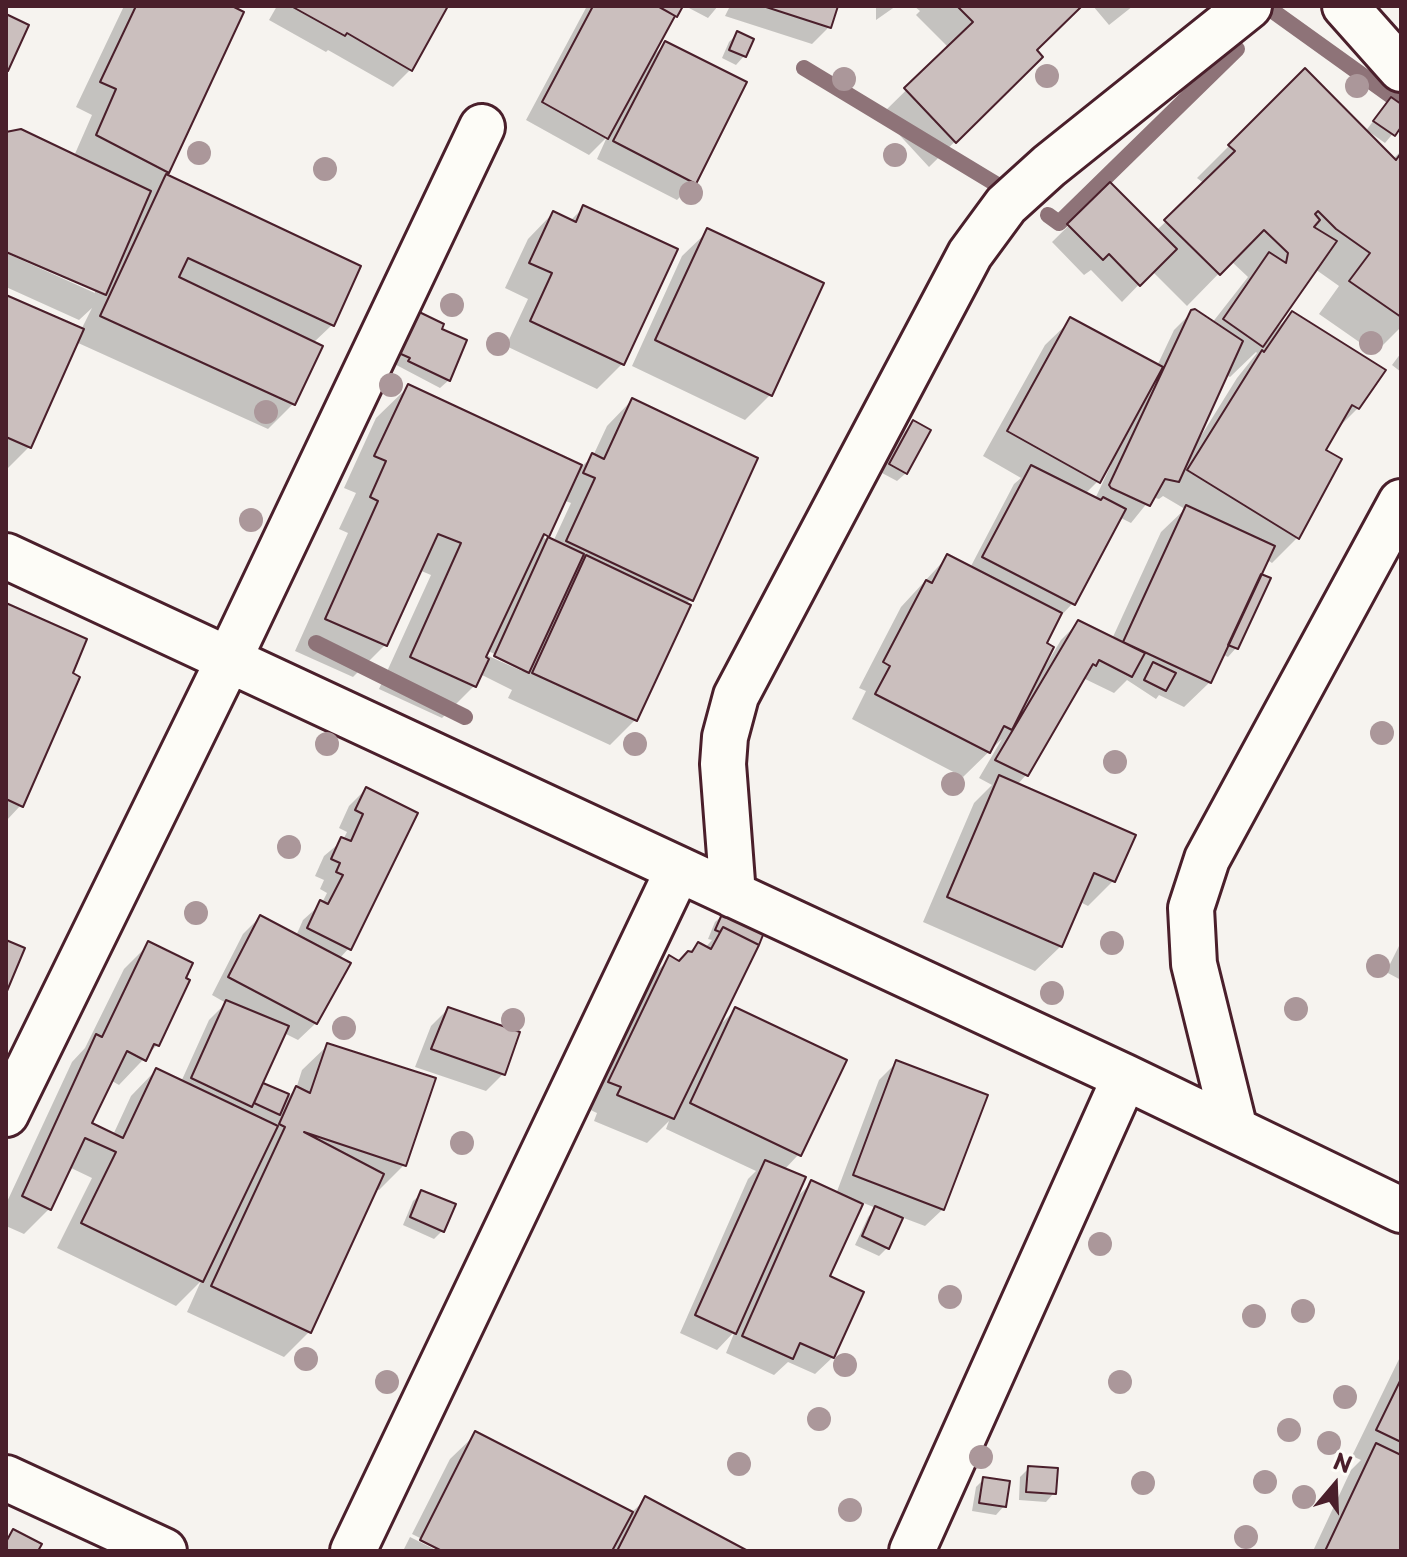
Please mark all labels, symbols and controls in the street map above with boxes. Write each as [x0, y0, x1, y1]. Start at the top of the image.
text: N [1329, 1443, 1357, 1480]
north arrow [1295, 1445, 1375, 1525]

